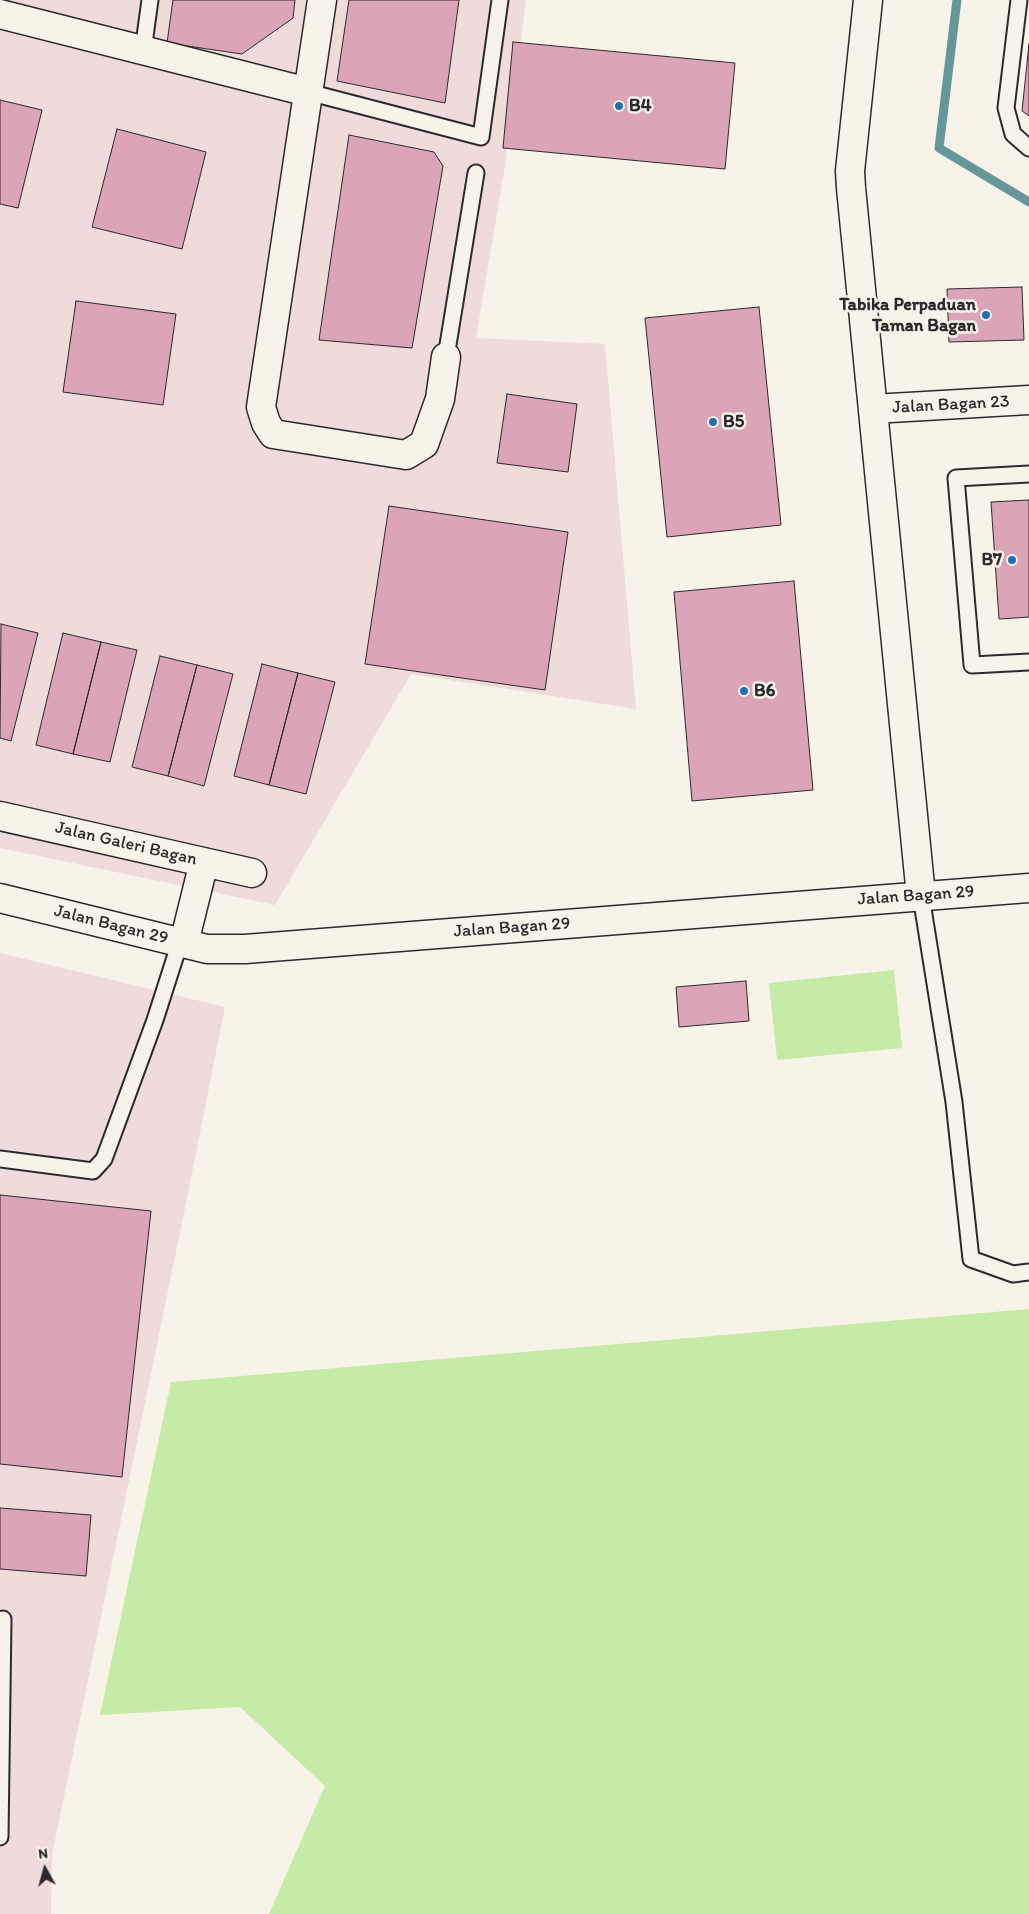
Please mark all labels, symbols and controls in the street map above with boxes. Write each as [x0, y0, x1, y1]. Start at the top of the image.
place label: B4 [629, 95, 651, 117]
marker: B4 [613, 100, 625, 112]
place label: Tabika Perpaduan Taman Bagan [839, 294, 976, 336]
marker: Tabika Perpaduan Taman Bagan [980, 309, 992, 321]
street label: Jalan Bagan 23 [892, 391, 1010, 419]
place label: B5 [723, 411, 744, 433]
marker: B5 [707, 416, 719, 428]
place label: B7 [981, 549, 1002, 571]
marker: B7 [1006, 554, 1018, 566]
place label: B6 [754, 680, 775, 702]
marker: B6 [738, 685, 750, 697]
street label: Jalan Galeri Bagan [53, 817, 199, 871]
street label: Jalan Bagan 29 [857, 881, 975, 911]
street label: Jalan Bagan 29 [52, 900, 170, 950]
street label: Jalan Bagan 29 [453, 913, 571, 943]
north arrow [20, 1844, 70, 1894]
text: N [37, 1845, 49, 1863]

